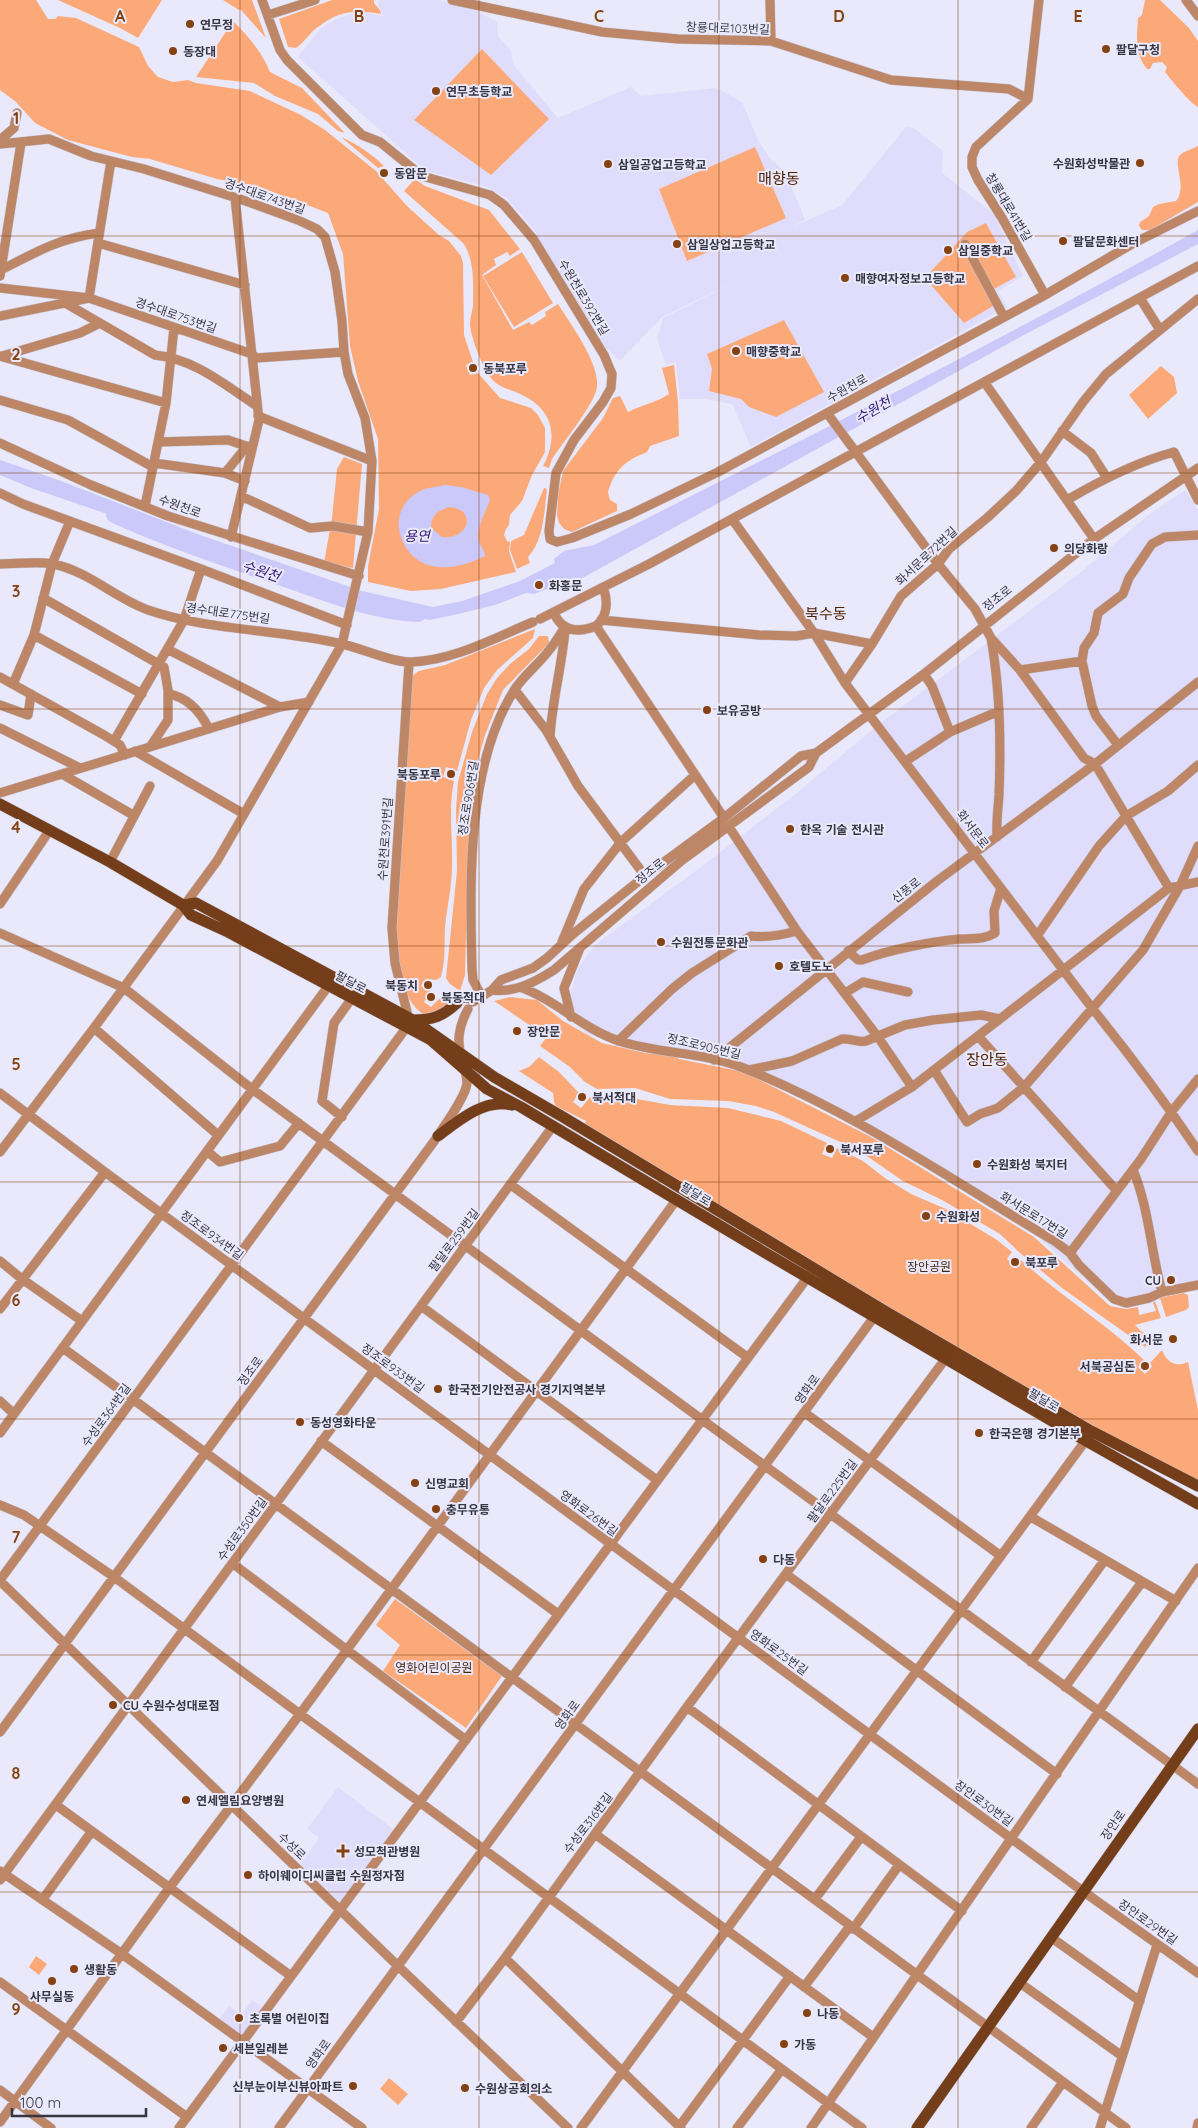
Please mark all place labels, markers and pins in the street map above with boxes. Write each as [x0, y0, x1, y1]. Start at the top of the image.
place label: 연무정 [200, 17, 233, 32]
marker: 연무정 [184, 18, 196, 30]
place label: 팔달구청 [1116, 42, 1160, 57]
marker: 팔달구청 [1100, 43, 1112, 55]
place label: 동장대 [183, 44, 216, 59]
marker: 동장대 [167, 45, 179, 57]
place label: 연무초등학교 [446, 84, 512, 99]
marker: 연무초등학교 [430, 85, 442, 97]
place label: 수원화성박물관 [1053, 156, 1130, 171]
place label: 삼일공업고등학교 [618, 157, 706, 172]
marker: 수원화성박물관 [1134, 157, 1146, 169]
marker: 삼일공업고등학교 [602, 158, 614, 170]
place label: 동암문 [394, 166, 427, 181]
marker: 동암문 [378, 167, 390, 179]
place label: 팔달문화센터 [1073, 234, 1139, 249]
marker: 팔달문화센터 [1057, 235, 1069, 247]
place label: 삼일상업고등학교 [687, 237, 775, 252]
marker: 삼일상업고등학교 [671, 238, 683, 250]
place label: 삼일중학교 [958, 243, 1013, 258]
marker: 삼일중학교 [942, 244, 954, 256]
place label: 매향여자정보고등학교 [855, 271, 965, 286]
marker: 매향여자정보고등학교 [839, 272, 851, 284]
place label: 매향중학교 [746, 344, 801, 359]
marker: 매향중학교 [730, 345, 742, 357]
place label: 동북포루 [483, 361, 527, 376]
marker: 동북포루 [467, 362, 479, 374]
place label: 의당화랑 [1064, 541, 1108, 556]
marker: 의당화랑 [1048, 542, 1060, 554]
place label: 화홍문 [549, 578, 582, 593]
marker: 화홍문 [533, 579, 545, 591]
place label: 보유공방 [717, 703, 761, 718]
marker: 보유공방 [701, 704, 713, 716]
place label: 북동포루 [397, 767, 441, 782]
marker: 북동포루 [445, 768, 457, 780]
place label: 한옥 기술 전시관 [800, 822, 884, 837]
marker: 한옥 기술 전시관 [784, 823, 796, 835]
place label: 수원전통문화관 [671, 935, 748, 950]
marker: 수원전통문화관 [655, 936, 667, 948]
place label: 호텔도노 [789, 959, 833, 974]
marker: 호텔도노 [773, 960, 785, 972]
place label: 북동치 [385, 978, 418, 993]
marker: 북동치 [422, 979, 434, 991]
place label: 북동적대 [441, 990, 485, 1005]
marker: 북동적대 [425, 991, 437, 1003]
place label: 장안문 [527, 1024, 560, 1039]
marker: 장안문 [511, 1025, 523, 1037]
place label: 북서적대 [592, 1090, 636, 1105]
marker: 북서적대 [576, 1091, 588, 1103]
place label: 북서포루 [840, 1142, 884, 1157]
marker: 북서포루 [824, 1143, 836, 1155]
place label: 수원화성 북지터 [987, 1157, 1068, 1172]
marker: 수원화성 북지터 [971, 1158, 983, 1170]
place label: 수원화성 [936, 1209, 980, 1224]
marker: 수원화성 [920, 1210, 932, 1222]
place label: 북포루 [1025, 1255, 1058, 1270]
marker: 북포루 [1009, 1256, 1021, 1268]
place label: CU [1145, 1273, 1161, 1288]
marker: CU [1165, 1274, 1177, 1286]
place label: 화서문 [1130, 1332, 1163, 1347]
marker: 화서문 [1167, 1333, 1179, 1345]
place label: 서북공심돈 [1080, 1359, 1135, 1374]
marker: 서북공심돈 [1139, 1360, 1151, 1372]
place label: 한국전기안전공사 경기지역본부 [448, 1382, 606, 1397]
marker: 한국전기안전공사 경기지역본부 [432, 1383, 444, 1395]
place label: 동성영화타운 [310, 1415, 376, 1430]
marker: 동성영화타운 [294, 1416, 306, 1428]
place label: 한국은행 경기본부 [989, 1426, 1081, 1441]
marker: 한국은행 경기본부 [973, 1427, 985, 1439]
place label: 신명교회 [425, 1476, 469, 1491]
marker: 신명교회 [409, 1477, 421, 1489]
place label: 충무유통 [446, 1502, 490, 1517]
marker: 충무유통 [430, 1503, 442, 1515]
place label: 다동 [773, 1552, 795, 1567]
marker: 다동 [757, 1553, 769, 1565]
place label: CU 수원수성대로점 [123, 1698, 220, 1713]
marker: CU 수원수성대로점 [107, 1699, 119, 1711]
place label: 연세엘림요양병원 [196, 1793, 284, 1808]
marker: 연세엘림요양병원 [180, 1794, 192, 1806]
marker: 성모척관병원 [336, 1844, 350, 1858]
place label: 성모척관병원 [354, 1844, 420, 1859]
place label: 하이웨이디씨클럽 수원정자점 [258, 1868, 405, 1883]
marker: 하이웨이디씨클럽 수원정자점 [242, 1869, 254, 1881]
place label: 생활동 [84, 1962, 117, 1977]
marker: 생활동 [68, 1963, 80, 1975]
marker: 사무실동 [46, 1975, 58, 1987]
place label: 사무실동 [30, 1989, 74, 2004]
place label: 나동 [817, 2006, 839, 2021]
marker: 나동 [801, 2007, 813, 2019]
place label: 초록별 어린이집 [249, 2011, 330, 2026]
marker: 초록별 어린이집 [233, 2012, 245, 2024]
place label: 가동 [794, 2037, 816, 2052]
marker: 가동 [778, 2038, 790, 2050]
place label: 세븐일레븐 [233, 2041, 288, 2056]
marker: 세븐일레븐 [217, 2042, 229, 2054]
place label: 신부눈이부신뷰아파트 [233, 2079, 343, 2094]
marker: 신부눈이부신뷰아파트 [347, 2080, 359, 2092]
place label: 수원상공회의소 [475, 2081, 552, 2096]
marker: 수원상공회의소 [459, 2082, 471, 2094]

